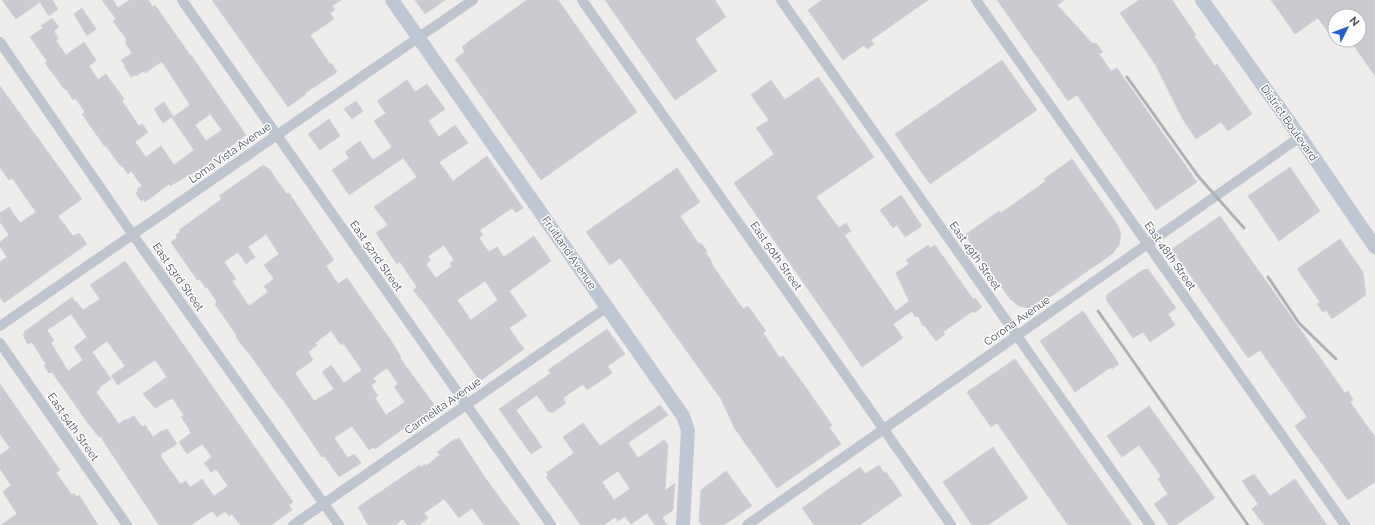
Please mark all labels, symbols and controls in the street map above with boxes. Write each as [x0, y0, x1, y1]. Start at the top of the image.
north arrow [1327, 8, 1367, 48]
text: N [1346, 14, 1362, 29]
street label: District Boulevard [1258, 82, 1320, 164]
street label: Loma Vista Avenue [186, 119, 274, 186]
street label: Fruitland Avenue [539, 214, 599, 292]
street label: East 52nd Street [347, 218, 405, 294]
street label: East 50th Street [748, 219, 805, 293]
street label: East 49th Street [947, 219, 1004, 293]
street label: East 48th Street [1142, 219, 1199, 293]
street label: East 53rd Street [150, 240, 206, 314]
street label: Corona Avenue [981, 293, 1053, 349]
street label: Carmelita Avenue [402, 375, 484, 437]
street label: East 54th Street [45, 391, 101, 464]

